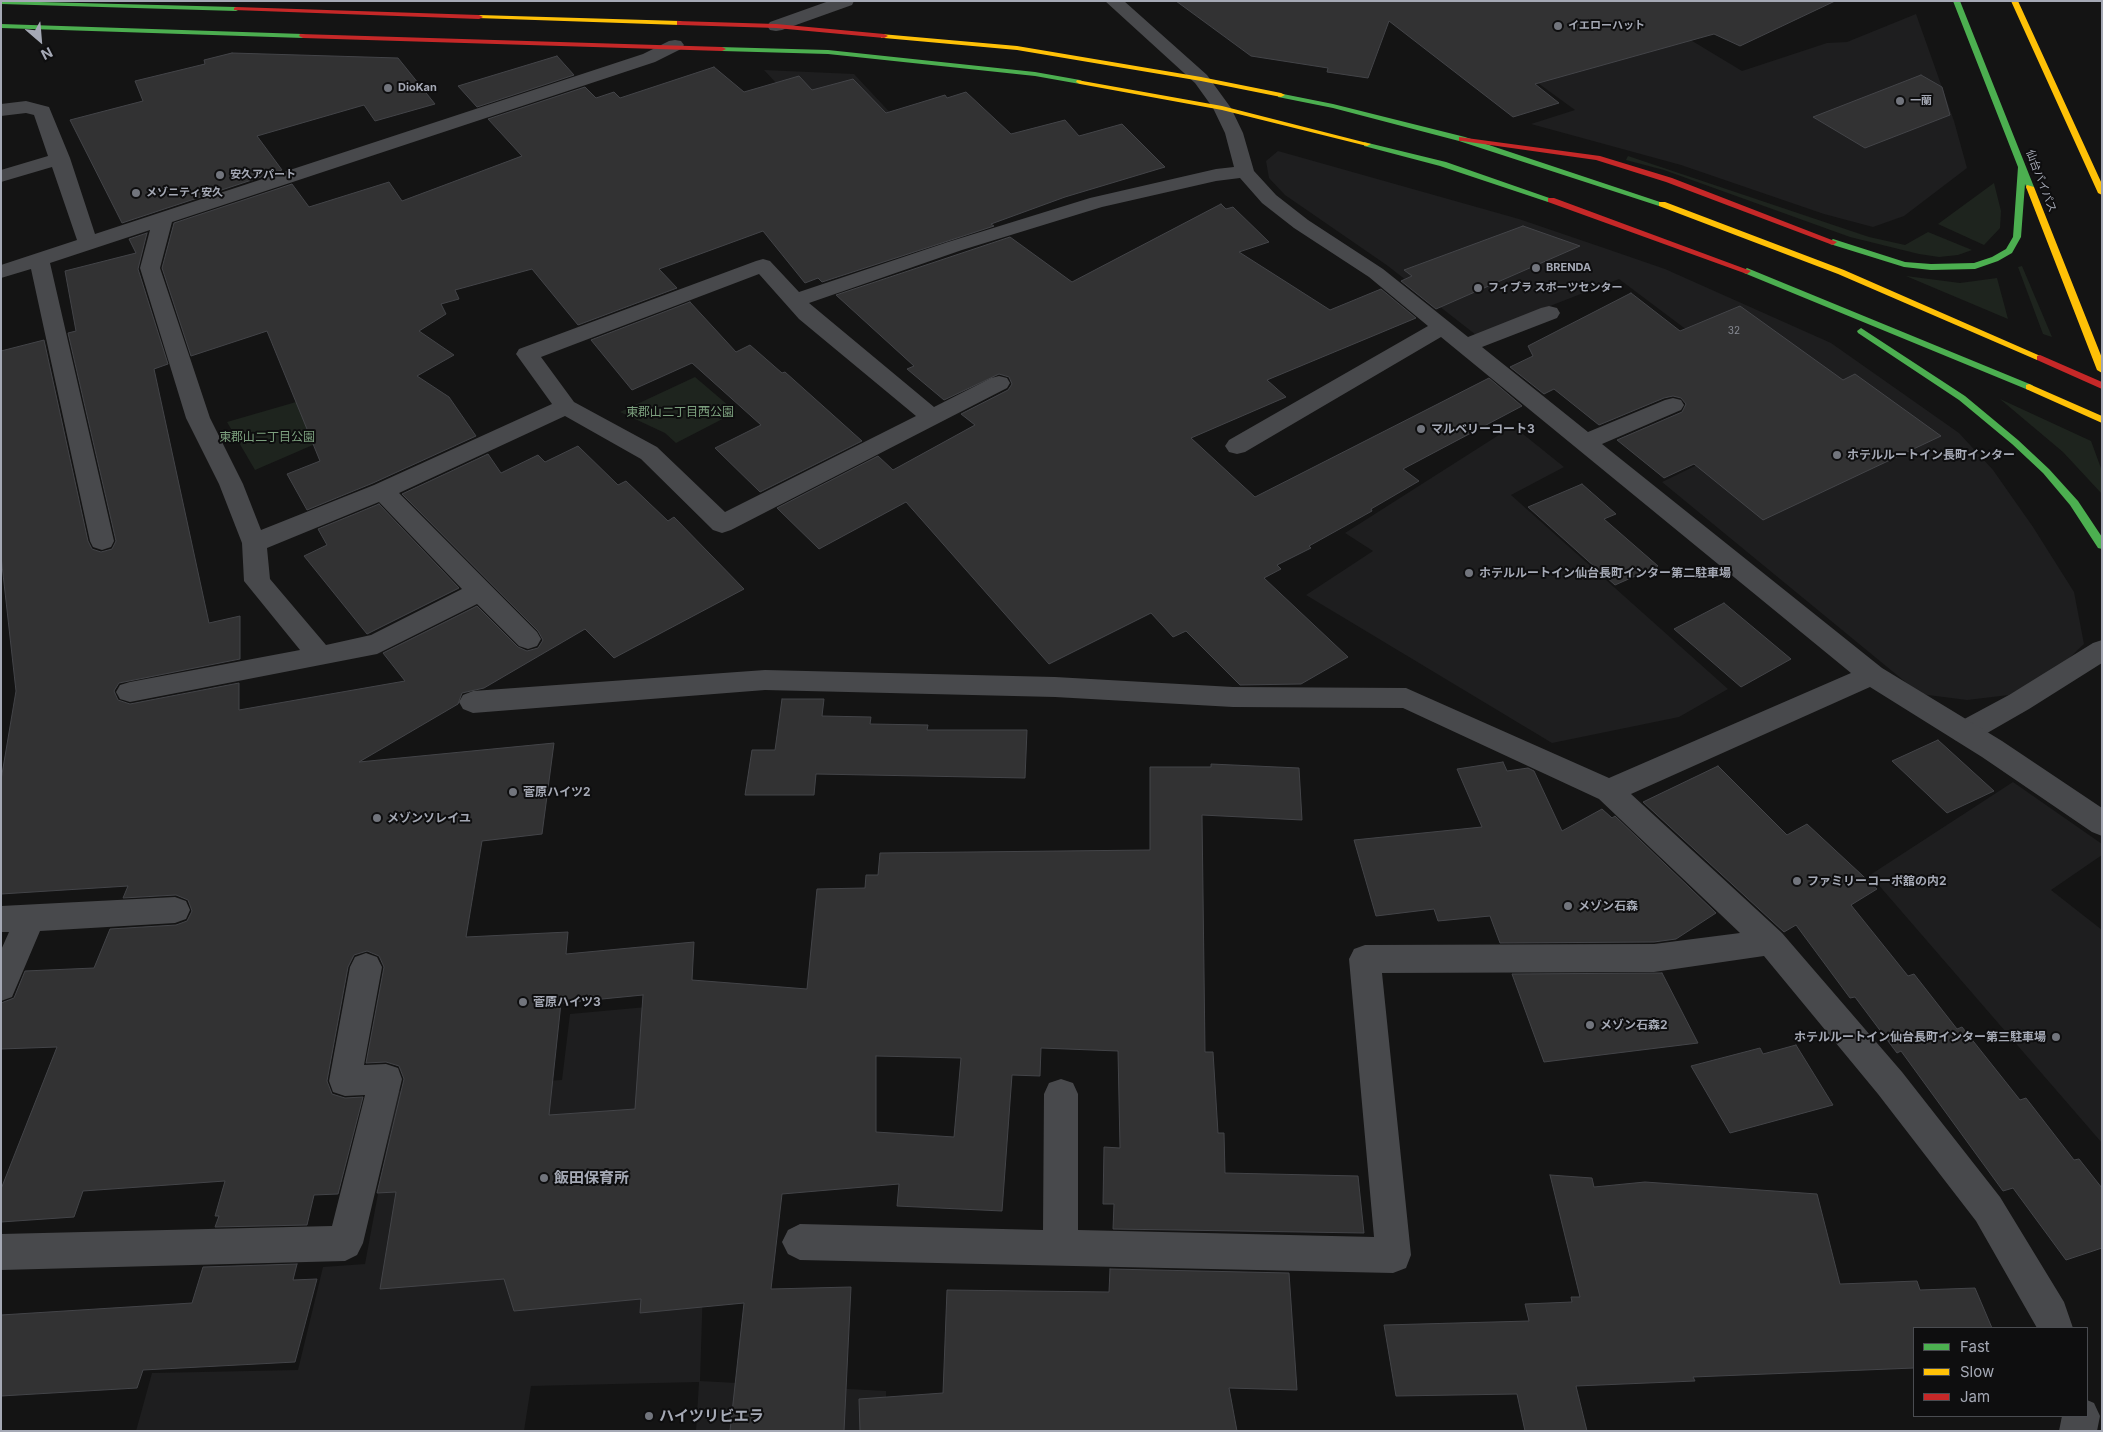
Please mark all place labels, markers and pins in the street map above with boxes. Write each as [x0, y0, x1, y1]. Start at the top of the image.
place label: イエローハット [1568, 19, 1645, 33]
marker: イエローハット [1552, 20, 1564, 32]
place label: DioKan [398, 81, 437, 95]
marker: DioKan [382, 82, 394, 94]
place label: 一蘭 [1910, 94, 1932, 108]
marker: 一蘭 [1894, 95, 1906, 107]
place label: 安久アパート [230, 168, 296, 182]
marker: 安久アパート [214, 169, 226, 181]
place label: メゾニティ安久 [146, 186, 223, 200]
marker: メゾニティ安久 [130, 187, 142, 199]
place label: BRENDA [1546, 261, 1591, 275]
marker: BRENDA [1530, 262, 1542, 274]
place label: フィブラ スポーツセンター [1488, 281, 1623, 295]
marker: フィブラ スポーツセンター [1472, 282, 1484, 294]
place label: マルベリーコート3 [1431, 422, 1535, 436]
marker: マルベリーコート3 [1415, 423, 1427, 435]
place label: ホテルルートイン長町インター [1847, 448, 2015, 462]
marker: ホテルルートイン長町インター [1831, 449, 1843, 461]
place label: ホテルルートイン仙台長町インター第二駐車場 [1479, 566, 1731, 580]
marker: ホテルルートイン仙台長町インター第二駐車場 [1463, 567, 1475, 579]
place label: 菅原ハイツ2 [523, 785, 591, 799]
marker: 菅原ハイツ2 [507, 786, 519, 798]
place label: メゾンソレイユ [387, 811, 471, 825]
marker: メゾンソレイユ [371, 812, 383, 824]
place label: ファミリーコーポ舘の内2 [1807, 874, 1947, 888]
marker: ファミリーコーポ舘の内2 [1791, 875, 1803, 887]
place label: メゾン石森 [1578, 899, 1638, 913]
marker: メゾン石森 [1562, 900, 1574, 912]
place label: 菅原ハイツ3 [533, 995, 601, 1009]
marker: 菅原ハイツ3 [517, 996, 529, 1008]
place label: メゾン石森2 [1600, 1018, 1668, 1032]
marker: メゾン石森2 [1584, 1019, 1596, 1031]
place label: ホテルルートイン仙台長町インター第三駐車場 [1794, 1030, 2046, 1044]
marker: ホテルルートイン仙台長町インター第三駐車場 [2050, 1031, 2062, 1043]
place label: 飯田保育所 [554, 1169, 629, 1187]
marker: 飯田保育所 [538, 1172, 550, 1184]
place label: ハイツリビエラ [659, 1407, 764, 1425]
marker: ハイツリビエラ [643, 1410, 655, 1422]

